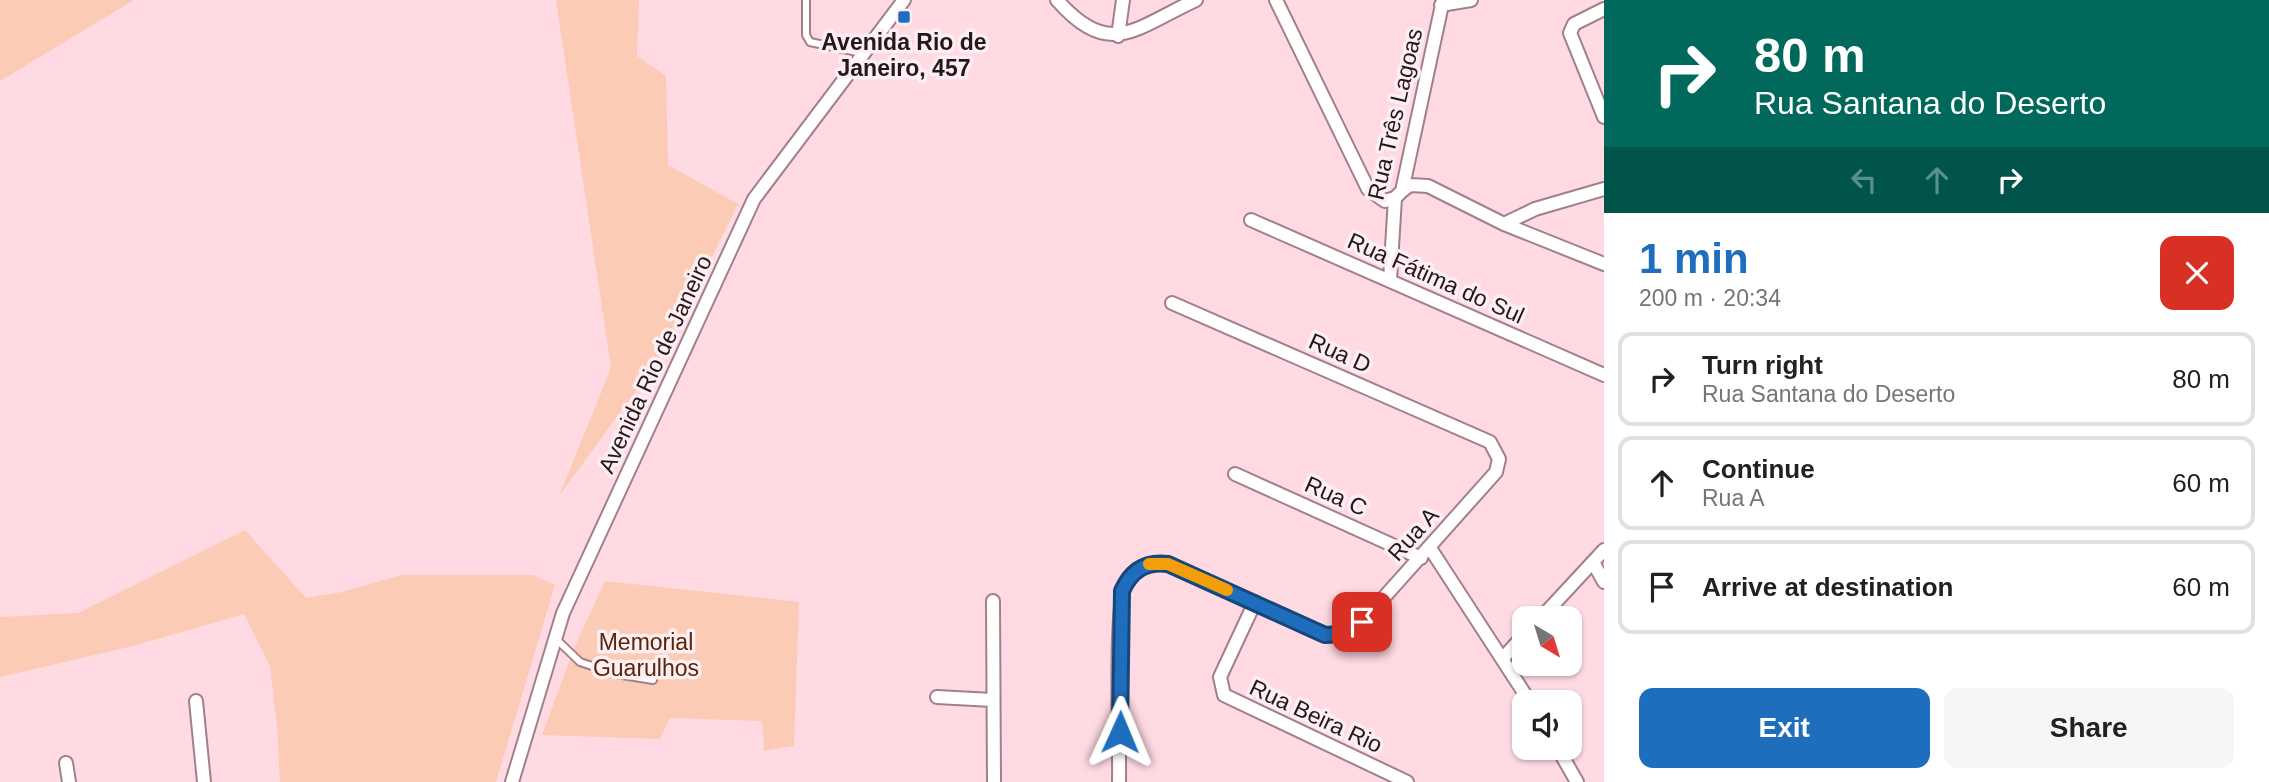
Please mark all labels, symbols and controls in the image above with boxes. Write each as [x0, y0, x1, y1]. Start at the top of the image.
marker: Avenida Rio de Janeiro, 457 [896, 9, 912, 25]
street label: Rua Três Lagoas [1363, 26, 1427, 202]
icon: right [1639, 28, 1730, 119]
text: 80 m [1754, 28, 1866, 82]
place label: Avenida Rio de Janeiro, 457 [821, 29, 987, 81]
text: Rua Santana do Deserto [1754, 85, 2106, 121]
icon: left [1845, 161, 1883, 199]
icon: ahead [1918, 161, 1956, 199]
icon: right [1991, 161, 2029, 199]
street label: Rua Fátima do Sul [1344, 227, 1528, 329]
text: 1 min [1639, 235, 1749, 282]
button: close [2160, 236, 2234, 310]
street label: Avenida Rio de Janeiro [593, 251, 717, 477]
text: 200 m · 20:34 [1639, 285, 1781, 311]
street label: Rua D [1305, 328, 1375, 378]
text: Turn right [1702, 350, 1823, 380]
icon: right [1643, 360, 1681, 398]
text: 80 m [2172, 364, 2230, 394]
text: Rua Santana do Deserto [1702, 381, 1955, 407]
text: Continue [1702, 454, 1815, 484]
icon: ahead [1643, 464, 1681, 502]
text: 60 m [2172, 468, 2230, 498]
street label: Rua C [1301, 471, 1371, 521]
text: Rua A [1702, 485, 1765, 511]
street label: Rua A [1382, 502, 1444, 566]
icon: arrive [1643, 568, 1681, 606]
text: Arrive at destination [1702, 572, 1953, 602]
text: 60 m [2172, 572, 2230, 602]
pin [1332, 592, 1392, 652]
icon: arrive [1343, 603, 1381, 641]
north arrow [1512, 606, 1582, 676]
map controls [1512, 606, 1582, 760]
park label: Memorial Guarulhos [593, 629, 699, 681]
street label: Rua Beira Rio [1246, 674, 1386, 758]
button: Exit [1639, 688, 1930, 768]
button: Share [1944, 688, 2234, 768]
button: sound [1512, 690, 1582, 760]
position arrow [1083, 695, 1157, 769]

